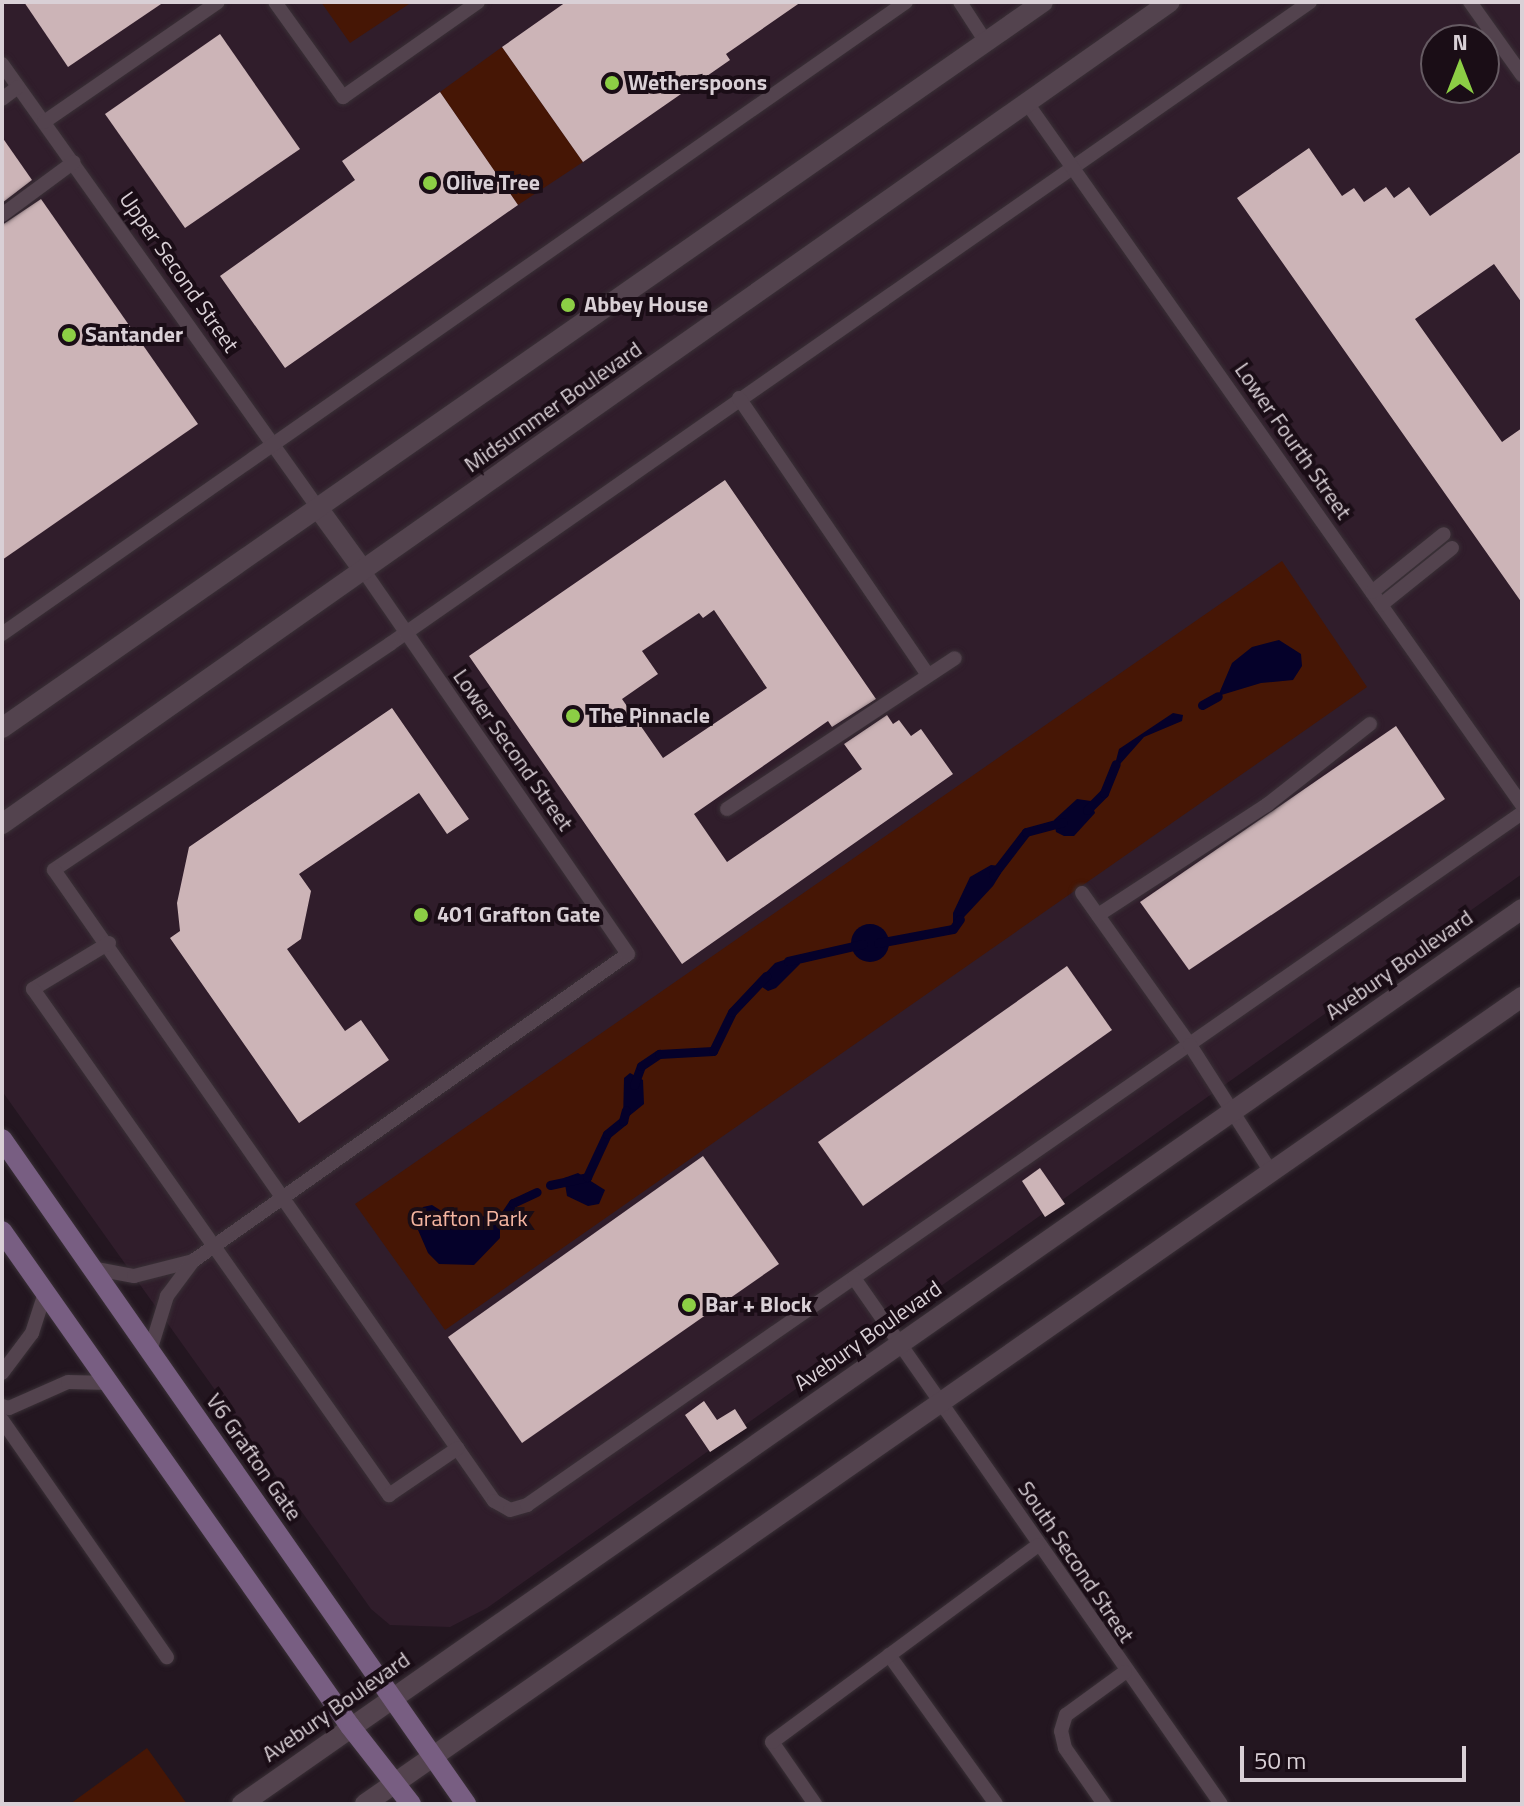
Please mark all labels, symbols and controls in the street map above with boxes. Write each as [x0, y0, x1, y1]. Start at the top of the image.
north arrow [1420, 24, 1500, 104]
text: N [1452, 25, 1468, 59]
place label: Wetherspoons [628, 70, 767, 96]
marker: Wetherspoons [603, 74, 621, 92]
place label: Olive Tree [446, 170, 540, 196]
marker: Olive Tree [421, 174, 439, 192]
street label: Upper Second Street [114, 187, 244, 357]
place label: Abbey House [584, 292, 708, 318]
marker: Abbey House [559, 296, 577, 314]
place label: Santander [85, 322, 183, 348]
marker: Santander [60, 326, 78, 344]
street label: Midsummer Boulevard [459, 336, 647, 478]
street label: Lower Fourth Street [1229, 358, 1357, 524]
street label: Lower Second Street [447, 664, 579, 836]
place label: The Pinnacle [589, 703, 710, 729]
marker: The Pinnacle [564, 707, 582, 725]
place label: 401 Grafton Gate [437, 902, 600, 928]
street label: Avebury Boulevard [1320, 904, 1478, 1026]
marker: 401 Grafton Gate [412, 906, 430, 924]
park label: Grafton Park [410, 1206, 528, 1232]
street label: Avebury Boulevard [789, 1275, 947, 1397]
place label: Bar + Block [705, 1292, 812, 1318]
marker: Bar + Block [680, 1296, 698, 1314]
street label: V6 Grafton Gate [201, 1388, 307, 1526]
street label: South Second Street [1012, 1476, 1140, 1648]
street label: Avebury Boulevard [257, 1646, 415, 1768]
scale bar [1244, 1730, 1470, 1780]
text: 50 m [1254, 1742, 1306, 1778]

